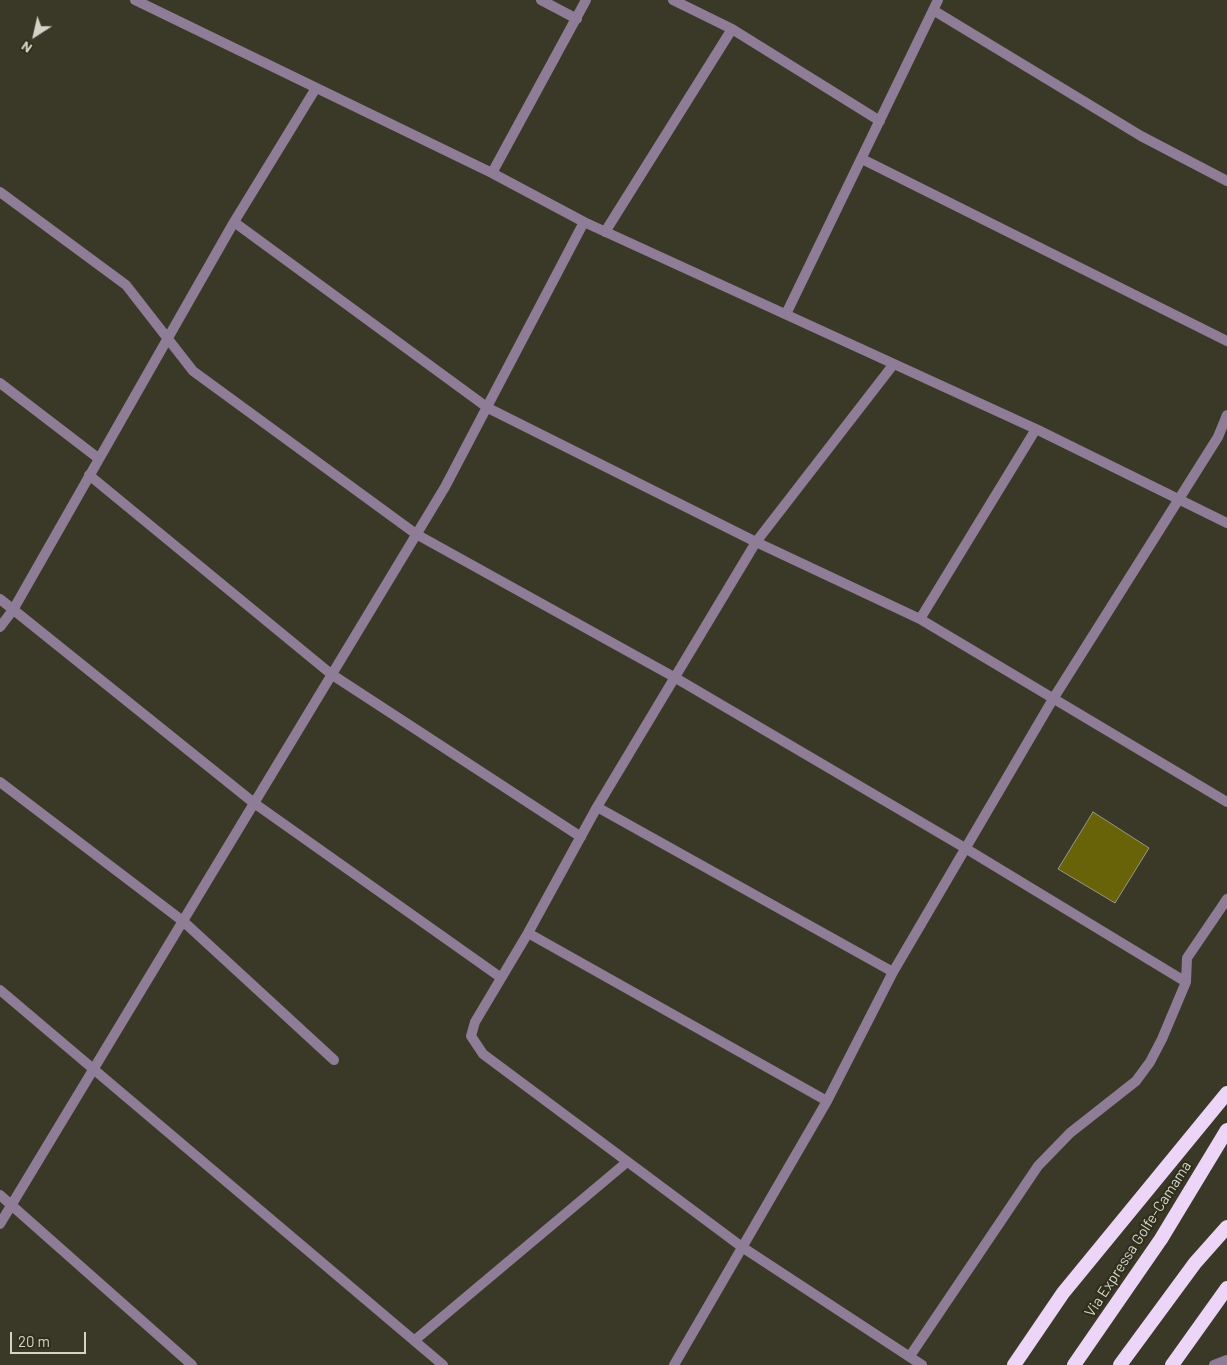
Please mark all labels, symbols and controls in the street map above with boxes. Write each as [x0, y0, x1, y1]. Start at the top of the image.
north arrow [10, 10, 60, 60]
text: N [17, 38, 35, 57]
street label: Via Expressa Golfe-Camama [1081, 1158, 1195, 1320]
scale bar [12, 1322, 89, 1354]
text: 20 m [18, 1332, 50, 1350]

